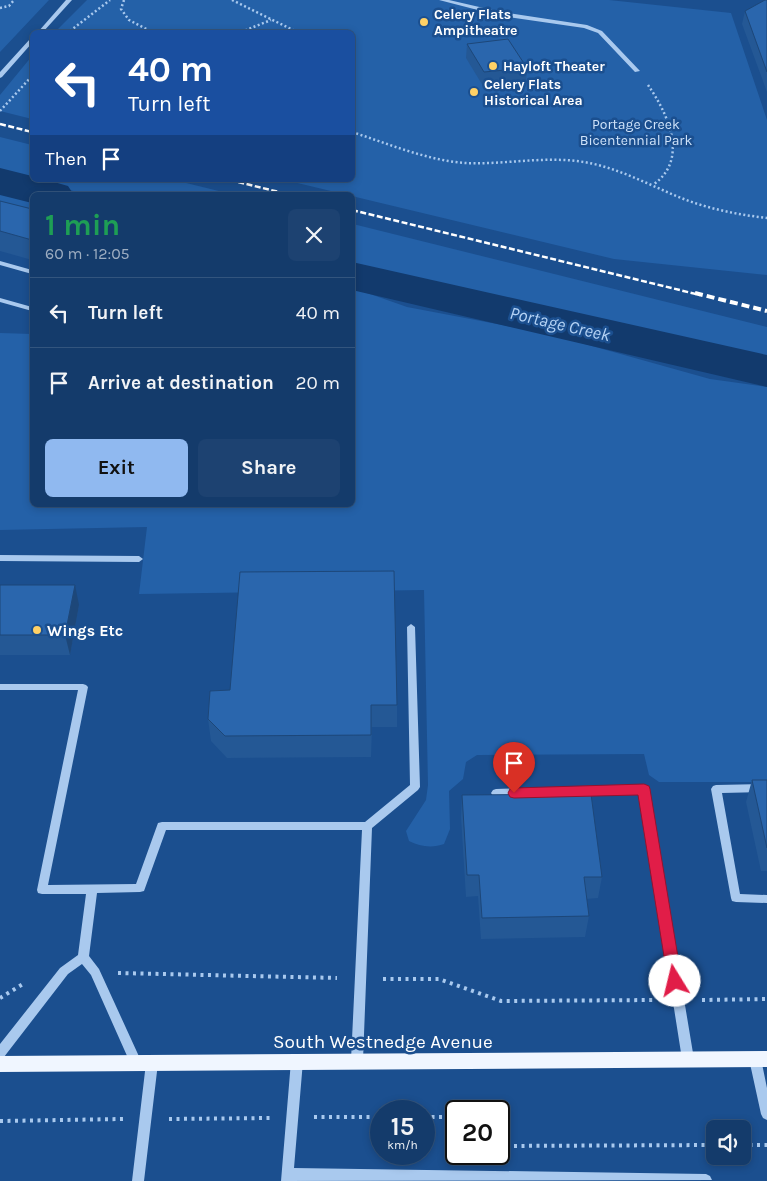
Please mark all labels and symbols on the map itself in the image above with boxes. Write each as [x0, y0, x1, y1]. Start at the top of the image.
place label: Celery Flats Ampitheatre [434, 6, 517, 39]
marker: Celery Flats Ampitheatre [418, 16, 430, 28]
place label: Hayloft Theater [503, 58, 605, 75]
marker: Hayloft Theater [487, 60, 499, 72]
place label: Celery Flats Historical Area [484, 76, 583, 109]
marker: Celery Flats Historical Area [468, 86, 480, 98]
park label: Portage Creek Bicentennial Park [580, 116, 692, 149]
water label: Portage Creek [508, 302, 613, 346]
place label: Wings Etc [47, 621, 123, 640]
marker: Wings Etc [31, 624, 43, 636]
pin [493, 742, 535, 793]
position arrow [648, 954, 700, 1006]
street label: South Westnedge Avenue [273, 1031, 493, 1053]
speed limit sign: 20 [445, 1100, 510, 1165]

